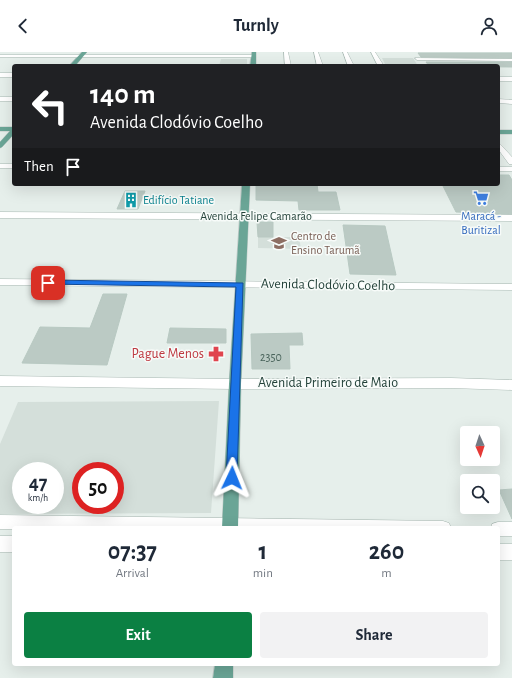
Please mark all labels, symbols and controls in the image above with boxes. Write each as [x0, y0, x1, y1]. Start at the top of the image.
icon: back [12, 15, 34, 37]
icon: person [478, 15, 500, 37]
text: Turnly [233, 17, 279, 35]
icon: left [24, 80, 76, 132]
text: 140 m [90, 81, 156, 109]
text: Avenida Clodóvio Coelho [90, 114, 263, 132]
icon: arrive [62, 156, 84, 178]
text: Then [24, 159, 54, 174]
supermarket icon: Maracá - Buritizal [472, 189, 490, 207]
building icon: Edifício Tatiane [122, 191, 140, 209]
place label: Edifício Tatiane [143, 194, 214, 206]
street label: Avenida Felipe Camarão [200, 210, 312, 222]
place label: Maracá - Buritizal [461, 210, 501, 236]
place label: Centro de Ensino Tarumã [291, 230, 360, 256]
school or university icon: Centro de Ensino Tarumã [270, 234, 288, 252]
pin [31, 266, 65, 300]
icon: arrive [37, 272, 59, 294]
street label: Avenida Clodóvio Coelho [261, 277, 396, 293]
pharmacy icon: Pague Menos [207, 345, 225, 363]
place label: Pague Menos [131, 347, 204, 361]
house number: 2350 [260, 351, 282, 363]
street label: Avenida Primeiro de Maio [258, 376, 398, 390]
north arrow [460, 426, 500, 466]
map controls [460, 426, 500, 514]
position arrow [211, 457, 253, 499]
speed limit sign: 50 [72, 462, 124, 514]
text: 47 [29, 473, 47, 493]
button: search [460, 474, 500, 514]
text: km/h [28, 493, 48, 503]
text: 07:37 [108, 540, 157, 564]
text: 1 [259, 540, 267, 564]
text: 260 [369, 540, 404, 564]
text: Arrival [116, 567, 149, 580]
text: min [253, 567, 273, 580]
text: m [381, 567, 392, 580]
button: Exit [24, 612, 252, 658]
button: Share [260, 612, 488, 658]

